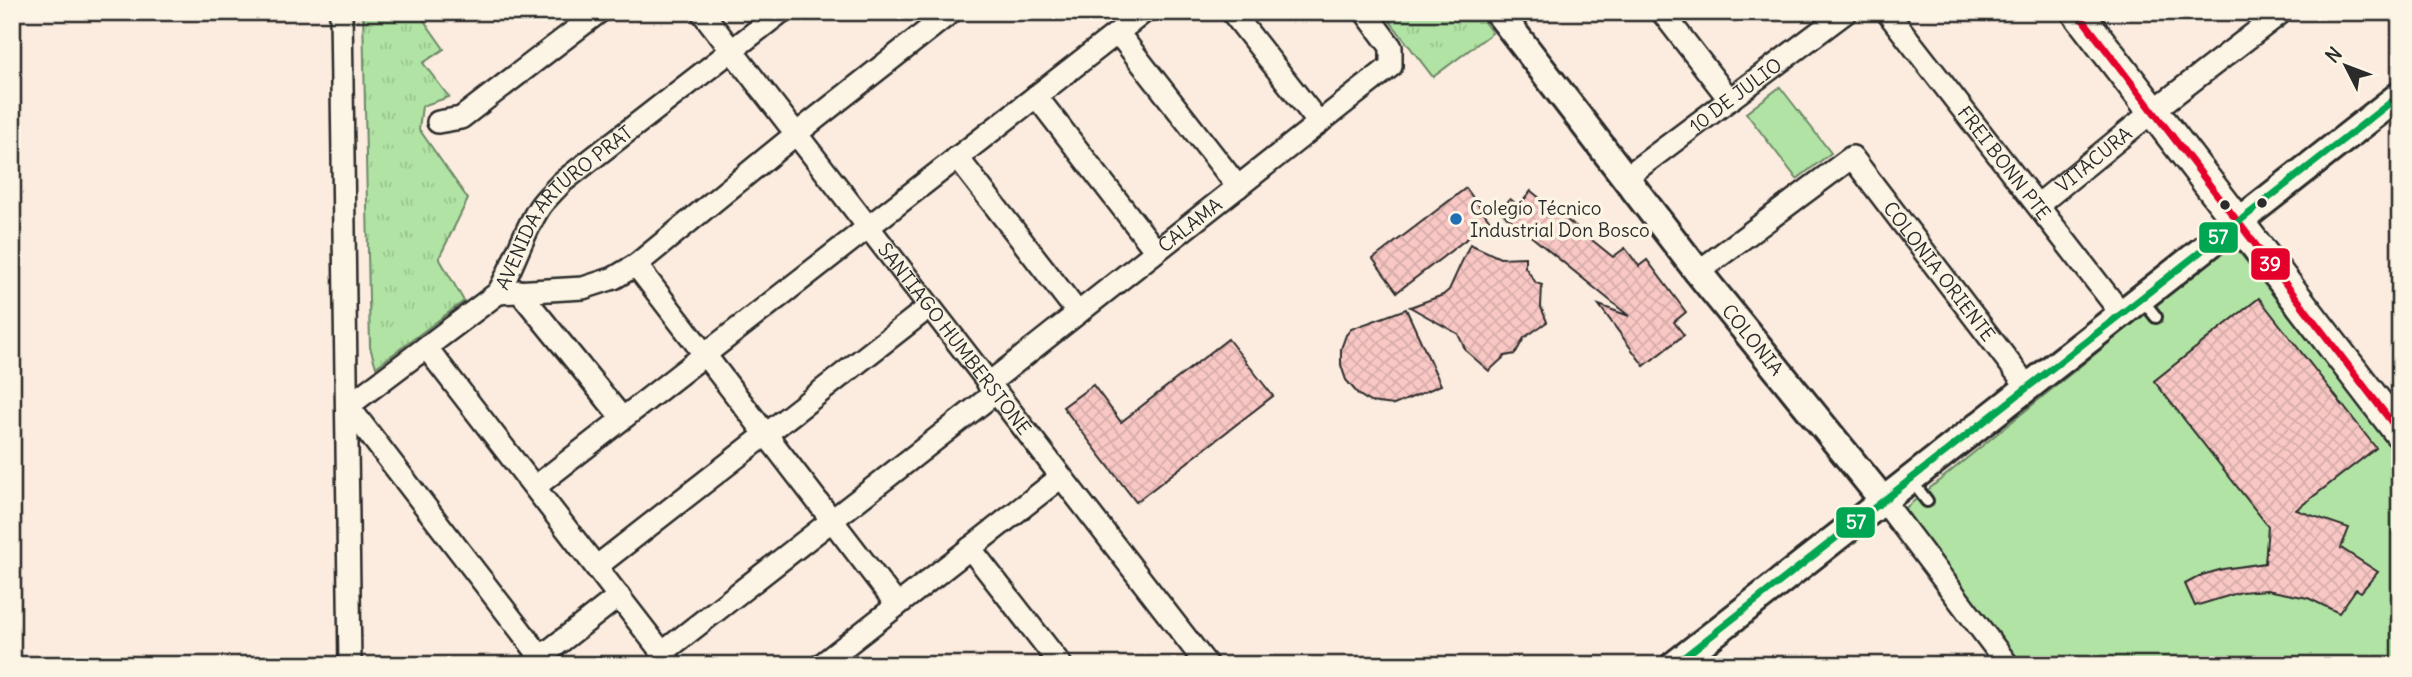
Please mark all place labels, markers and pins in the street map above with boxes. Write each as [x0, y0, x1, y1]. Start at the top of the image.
place label: Colegio Técnico Industrial Don Bosco [1470, 196, 1650, 242]
unlabelled marker [2255, 196, 2269, 210]
unlabelled marker [2218, 198, 2232, 212]
marker: Colegio Técnico Industrial Don Bosco [1448, 211, 1464, 227]

